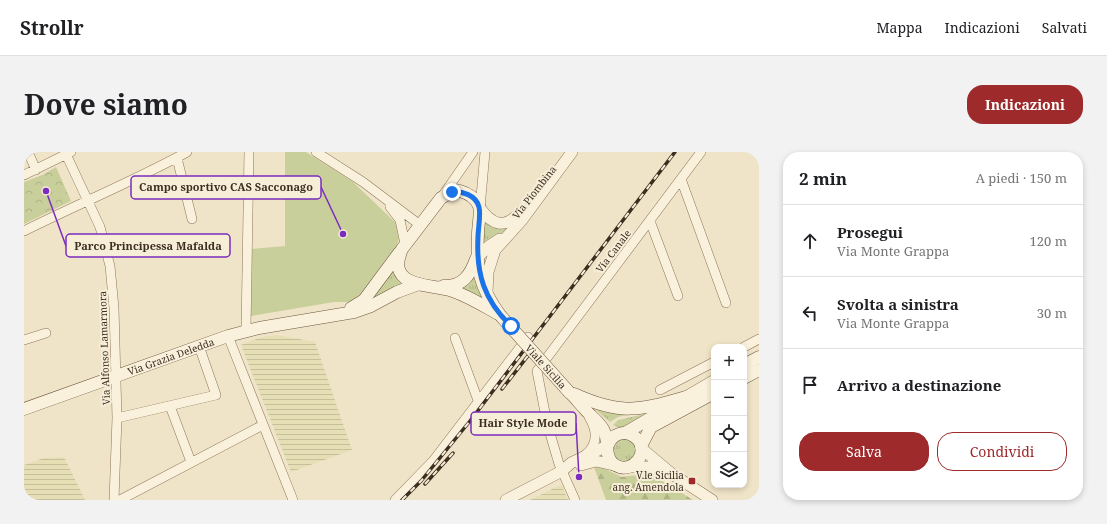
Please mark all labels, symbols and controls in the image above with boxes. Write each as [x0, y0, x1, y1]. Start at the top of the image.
text: Strollr [20, 15, 84, 41]
text: Mappa [876, 18, 923, 37]
text: Indicazioni [945, 18, 1020, 37]
text: Salvati [1042, 18, 1087, 37]
text: Dove siamo [24, 85, 188, 123]
button: Indicazioni [967, 85, 1083, 124]
street label: Via Piombina [509, 162, 559, 222]
text: 2 min [799, 167, 847, 190]
text: A piedi · 150 m [976, 169, 1067, 187]
callout: Campo sportivo CAS Sacconago [131, 176, 321, 199]
text: Campo sportivo CAS Sacconago [139, 179, 313, 194]
route end [443, 183, 461, 201]
text: Prosegui [837, 222, 903, 242]
street label: Via Canale [592, 227, 634, 275]
icon: ahead [799, 230, 821, 252]
text: 120 m [1030, 232, 1067, 250]
callout: Parco Principessa Mafalda [66, 234, 230, 257]
text: Parco Principessa Mafalda [74, 238, 222, 253]
text: Via Monte Grappa [837, 242, 949, 260]
street label: Via Alfonso Lamarmora [95, 290, 113, 405]
text: Svolta a sinistra [837, 294, 959, 314]
icon: left [799, 302, 821, 324]
text: 30 m [1037, 304, 1067, 322]
text: Via Monte Grappa [837, 314, 949, 332]
route start [502, 317, 520, 335]
street label: Via Grazia Deledda [126, 334, 216, 378]
street label: Viale Sicilia [522, 341, 570, 392]
map controls [711, 344, 747, 488]
button: + [711, 344, 747, 380]
icon: arrive [799, 374, 821, 396]
text: Arrivo a destinazione [837, 375, 1001, 395]
button: − [711, 380, 747, 416]
callout: Hair Style Mode [471, 412, 576, 435]
text: Hair Style Mode [479, 415, 567, 430]
button: locate [711, 416, 747, 452]
button: Salva [799, 432, 929, 471]
button: Condividi [937, 432, 1067, 471]
button: layers [711, 452, 747, 488]
place label: V.le Sicilia ang. Amendola [613, 468, 684, 494]
marker: V.le Sicilia ang. Amendola [687, 476, 697, 486]

